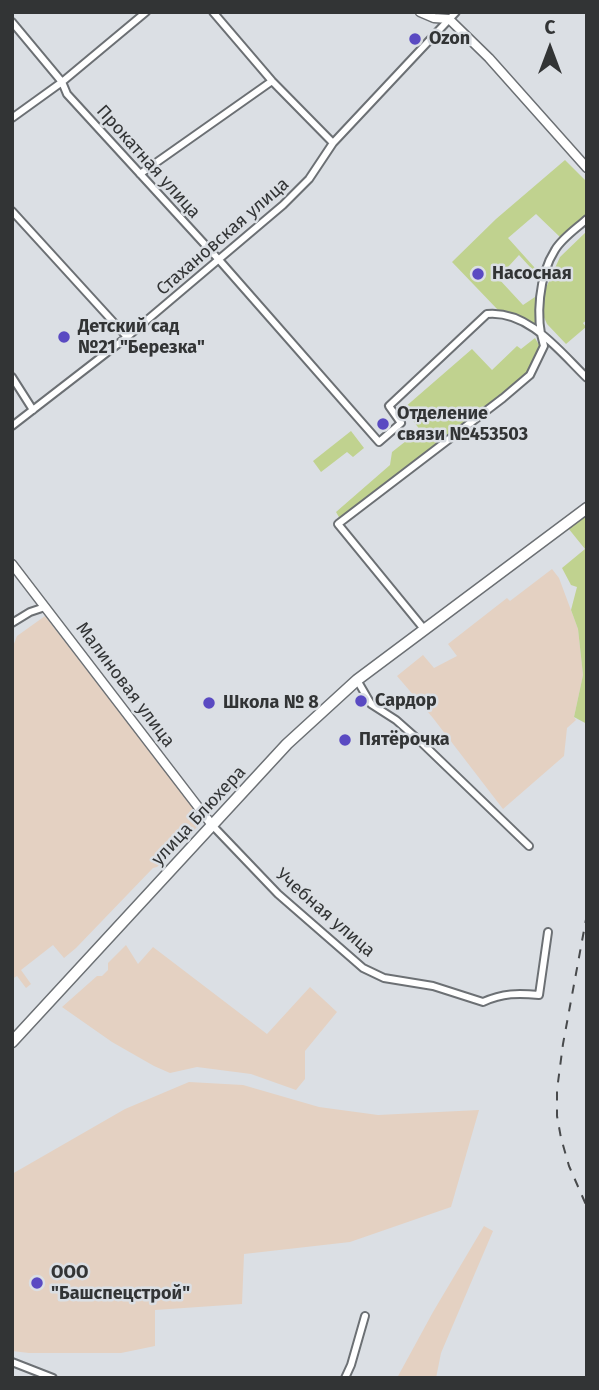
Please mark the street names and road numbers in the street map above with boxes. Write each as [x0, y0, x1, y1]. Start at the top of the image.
street label: Прокатная улица [91, 101, 205, 223]
street label: Стахановская улица [152, 174, 294, 300]
street label: Малиновая улица [71, 618, 179, 752]
street label: улица Блюхера [147, 762, 251, 870]
street label: Учебная улица [271, 864, 379, 962]

